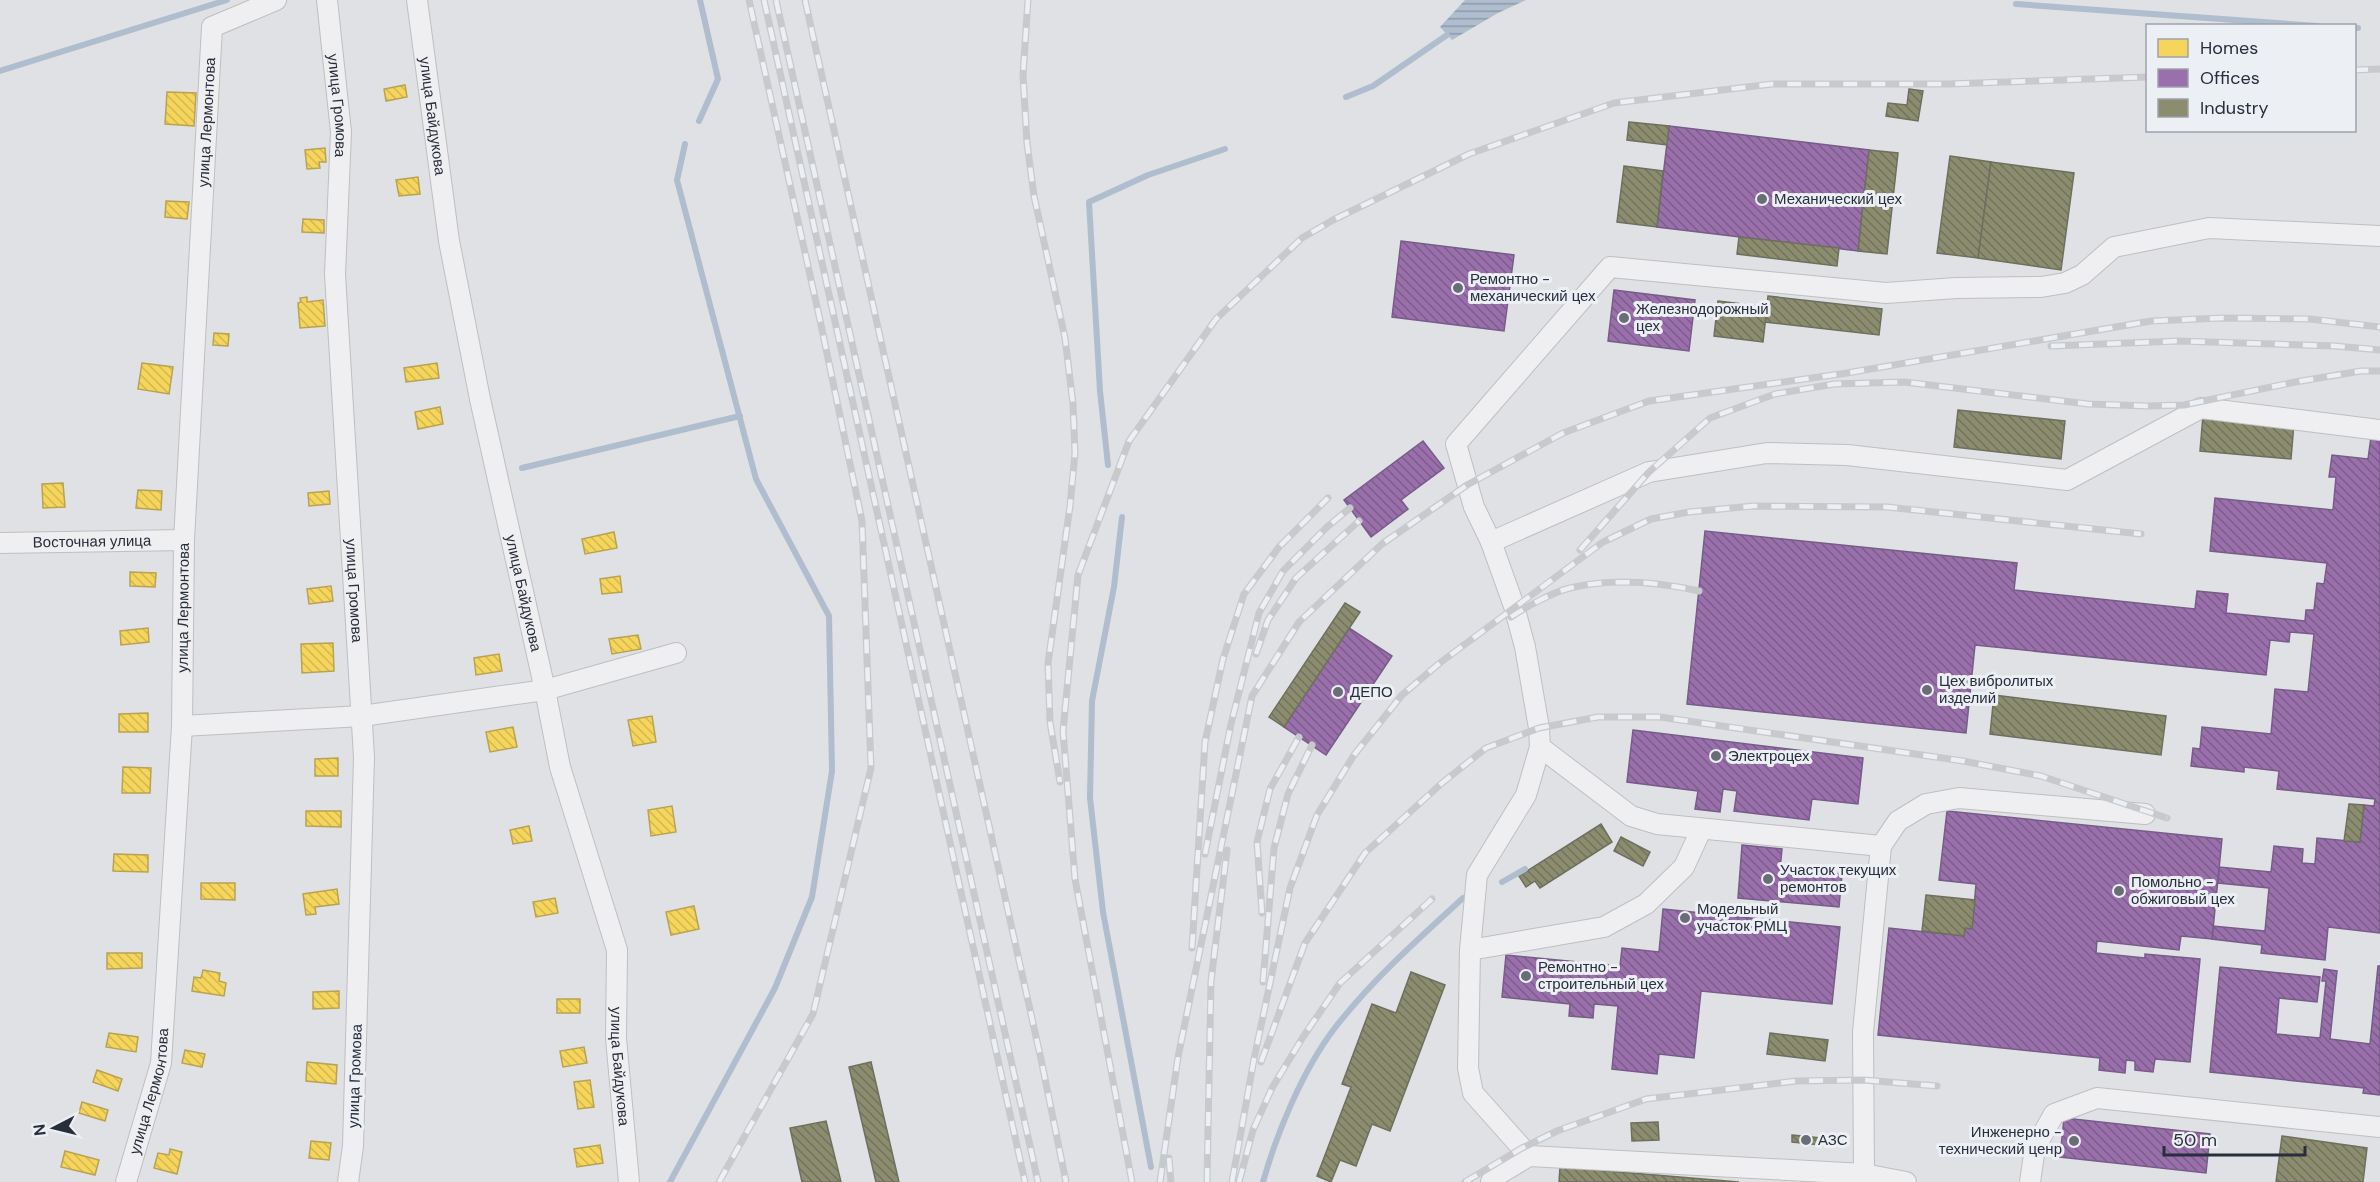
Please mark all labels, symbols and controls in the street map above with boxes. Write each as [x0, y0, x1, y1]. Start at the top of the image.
legend [2146, 24, 2356, 132]
text: Homes [2200, 36, 2258, 60]
street label: улица Громова [323, 53, 351, 158]
street label: улица Лермонтова [193, 56, 220, 188]
street label: улица Байдукова [415, 56, 450, 177]
text: Offices [2200, 66, 2260, 90]
text: Industry [2200, 96, 2269, 120]
place label: Механический цех [1774, 189, 1902, 209]
marker: Механический цех [1755, 192, 1769, 206]
place label: Ремонтно - механический цех [1470, 269, 1596, 306]
marker: Ремонтно - механический цех [1451, 281, 1465, 295]
place label: Железнодорожный цех [1636, 299, 1769, 336]
marker: Железнодорожный цех [1617, 311, 1631, 325]
street label: Восточная улица [33, 531, 152, 552]
street label: улица Байдукова [501, 533, 546, 654]
street label: улица Громова [341, 538, 367, 644]
street label: улица Лермонтова [173, 542, 194, 673]
place label: Цех вибролитых изделий [1939, 671, 2054, 708]
place label: ДЕПО [1350, 682, 1393, 702]
marker: Цех вибролитых изделий [1920, 683, 1934, 697]
marker: ДЕПО [1331, 685, 1345, 699]
place label: Электроцех [1728, 746, 1810, 766]
marker: Электроцех [1709, 749, 1723, 763]
place label: Участок текущих ремонтов [1780, 860, 1897, 897]
marker: Участок текущих ремонтов [1761, 872, 1775, 886]
place label: Помольно - обжиговый цех [2131, 872, 2235, 909]
marker: Помольно - обжиговый цех [2112, 884, 2126, 898]
place label: Модельный участок РМЦ [1697, 899, 1787, 936]
marker: Модельный участок РМЦ [1678, 911, 1692, 925]
place label: Ремонтно - строительный цех [1538, 957, 1664, 994]
marker: Ремонтно - строительный цех [1519, 969, 1533, 983]
street label: улица Байдукова [606, 1007, 634, 1127]
street label: улица Громова [343, 1023, 367, 1128]
street label: улица Лермонтова [125, 1027, 173, 1157]
north arrow [24, 1098, 84, 1158]
scale bar [2164, 1119, 2305, 1157]
place label: Инженерно - технический ценр [1939, 1122, 2062, 1159]
text: N [28, 1123, 51, 1137]
text: 50 m [2173, 1128, 2217, 1152]
place label: АЗС [1818, 1130, 1848, 1150]
marker: АЗС [1799, 1133, 1813, 1147]
marker: Инженерно - технический ценр [2067, 1134, 2081, 1148]

